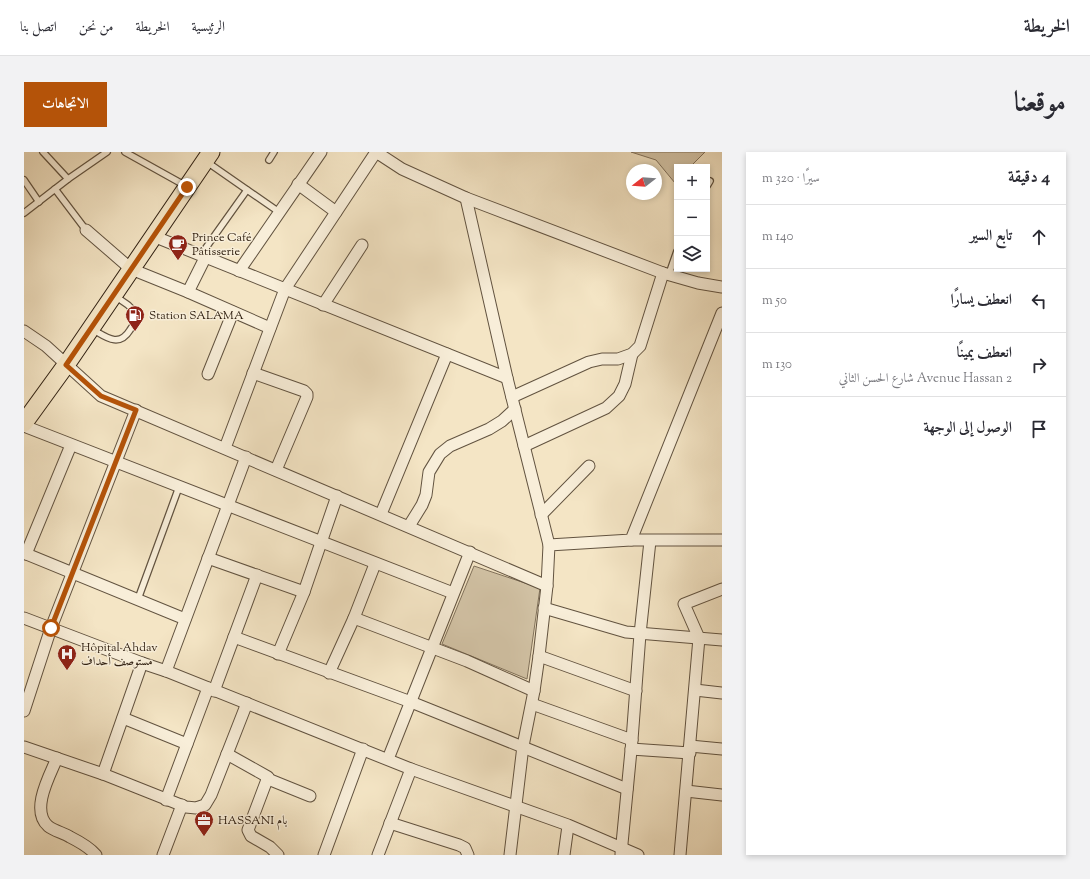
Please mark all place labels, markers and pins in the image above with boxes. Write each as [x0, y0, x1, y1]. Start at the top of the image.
place label: Prince Café Pâtisserie [192, 229, 252, 261]
cafe icon: Prince Café Pâtisserie [167, 233, 189, 261]
fuel station icon: Station SALAMA [124, 304, 146, 332]
place label: Station SALAMA [149, 307, 244, 325]
place label: Hôpital Ahdav مستوصف أحداف [81, 639, 158, 671]
hospital icon: Hôpital Ahdav مستوصف أحداف [56, 643, 78, 671]
office icon: HASSANI بام [193, 809, 215, 837]
place label: HASSANI بام [218, 812, 287, 831]

